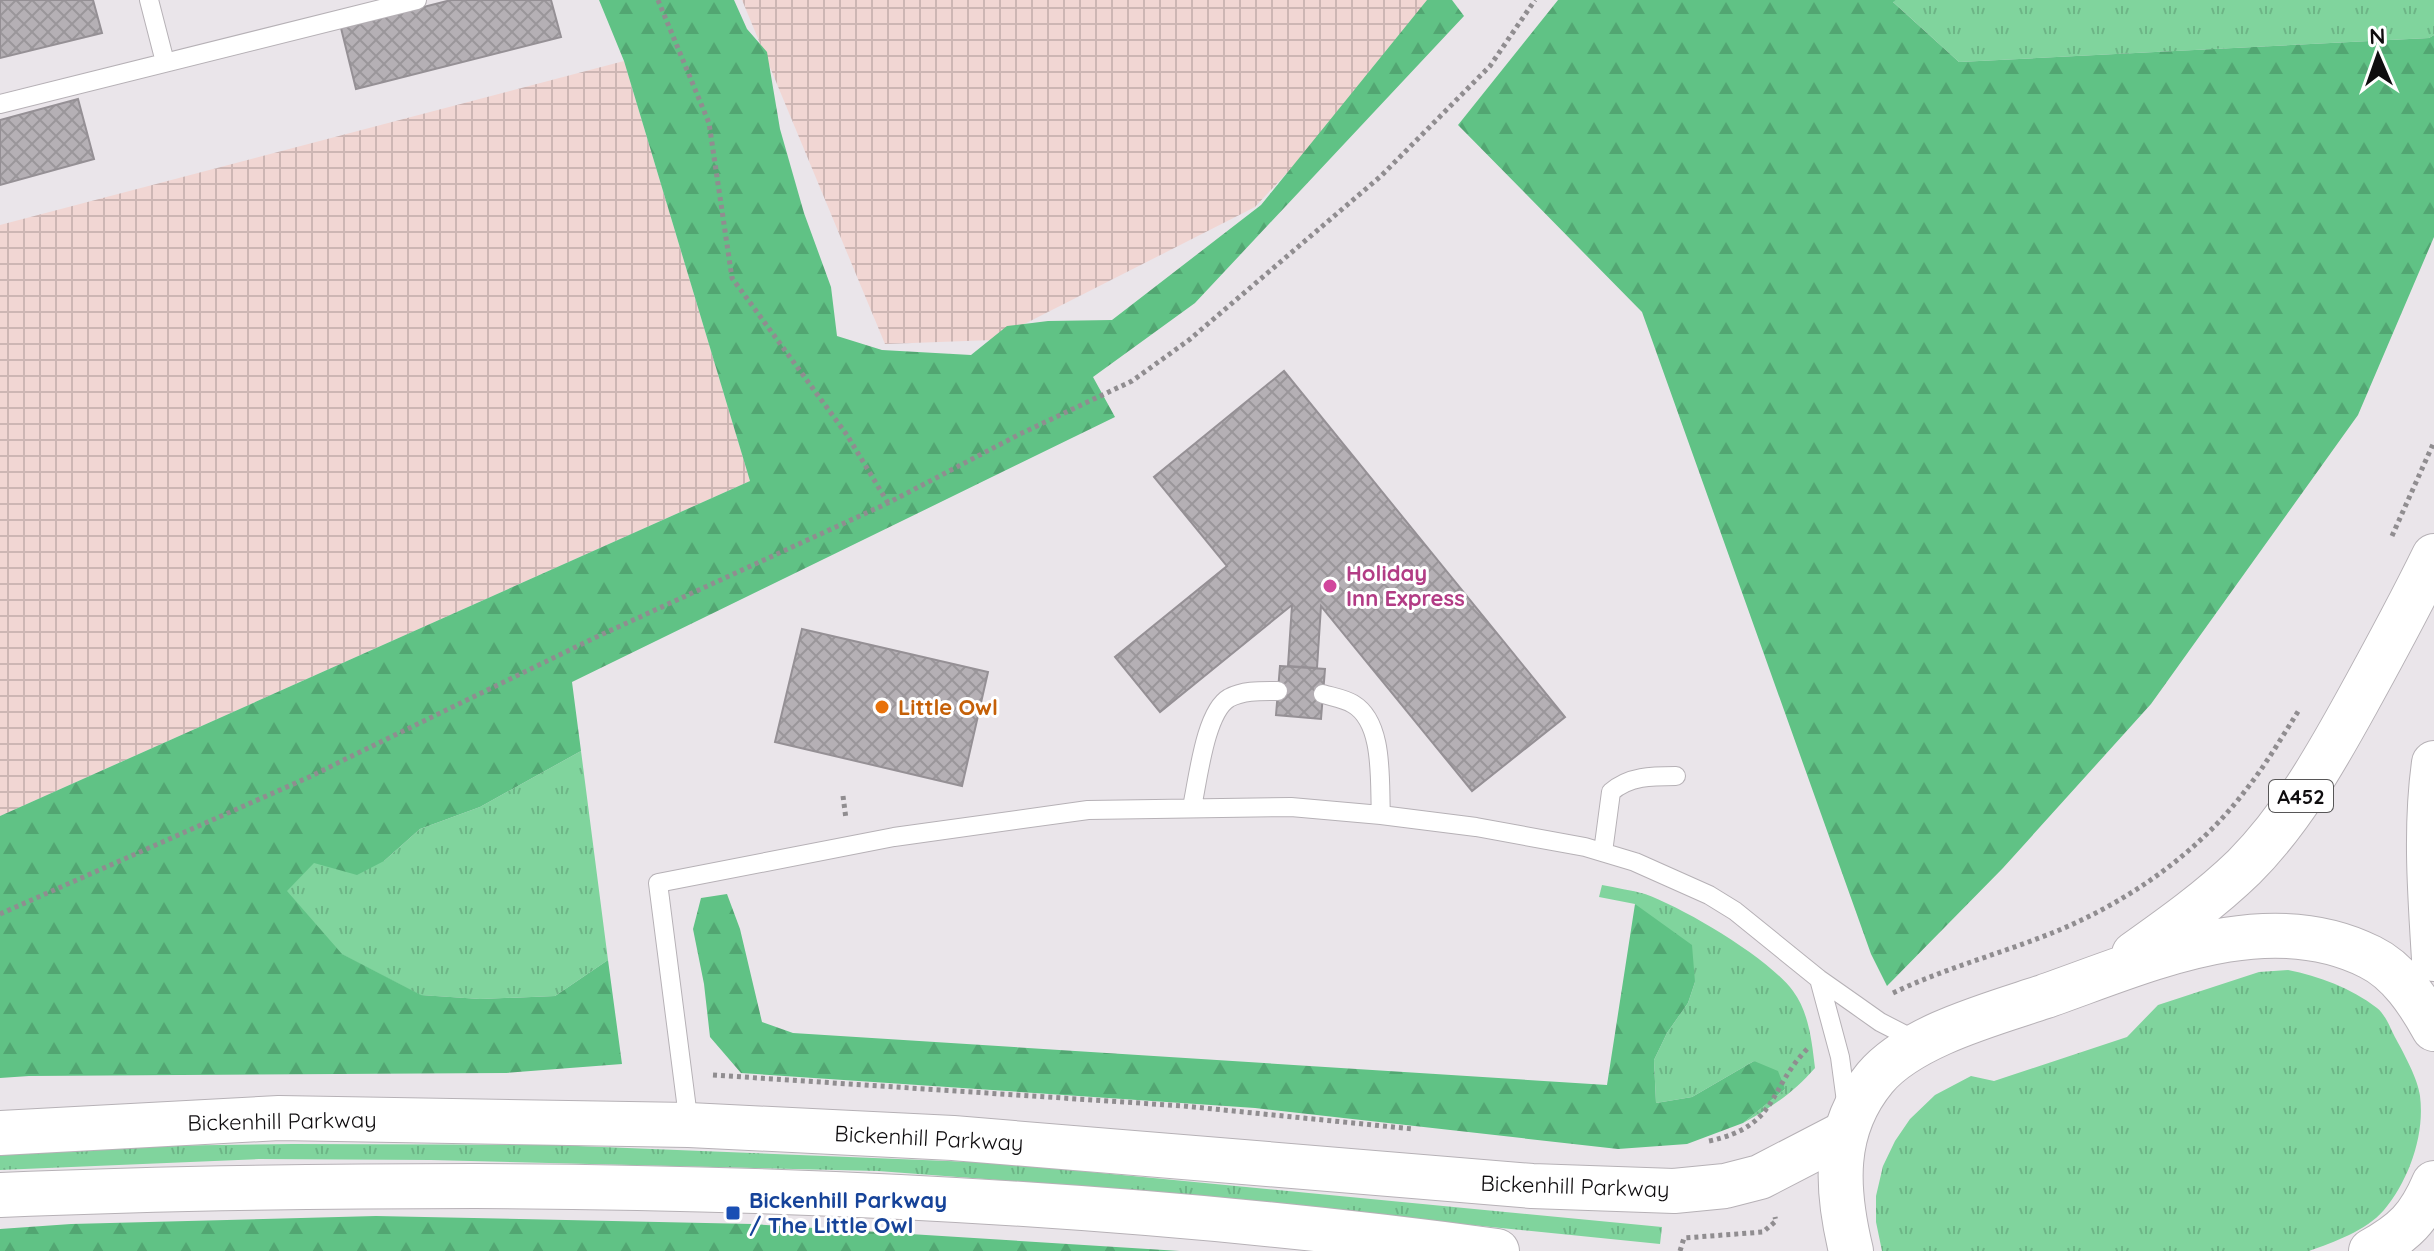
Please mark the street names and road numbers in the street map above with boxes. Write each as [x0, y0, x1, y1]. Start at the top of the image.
road number: A452 [2269, 780, 2333, 812]
street label: Bickenhill Parkway [187, 1105, 377, 1137]
street label: Bickenhill Parkway [834, 1119, 1024, 1157]
street label: Bickenhill Parkway [1480, 1169, 1670, 1203]

